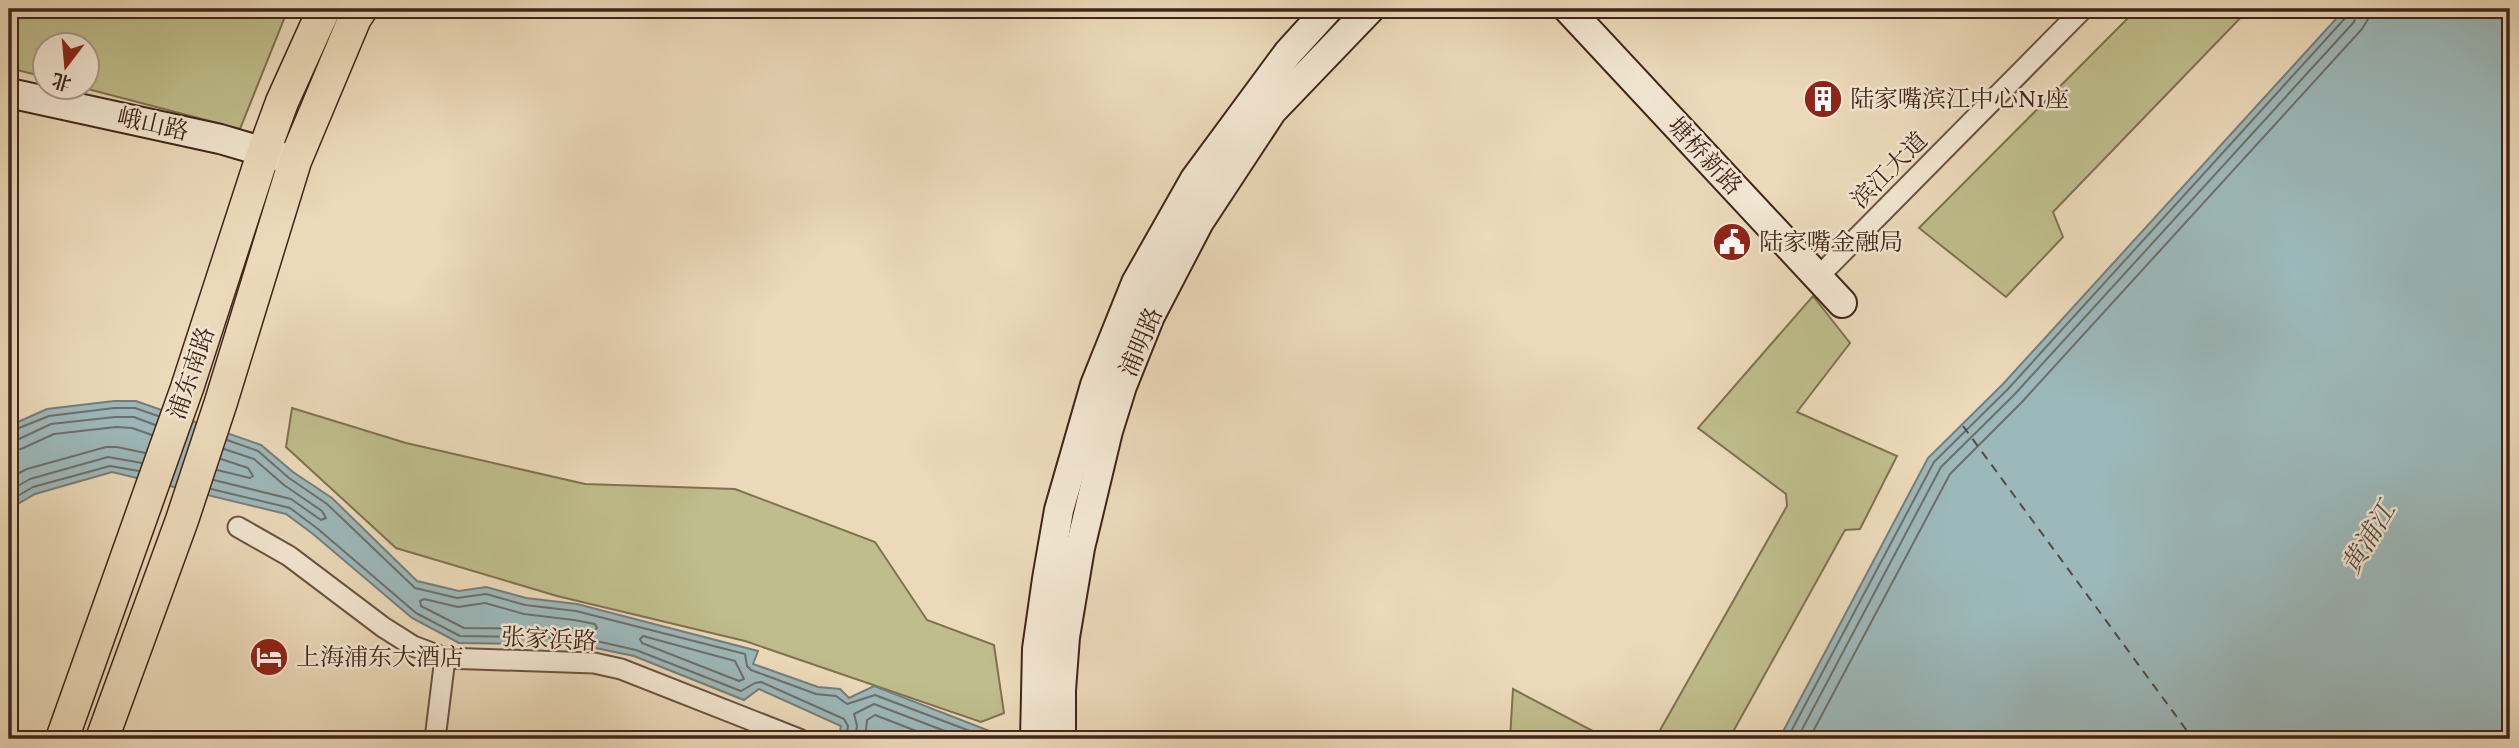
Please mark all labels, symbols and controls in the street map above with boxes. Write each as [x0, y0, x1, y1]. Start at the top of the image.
north arrow [32, 32, 102, 102]
text: 北 [49, 65, 75, 96]
building icon: 陆家嘴滨江中心N1座 [1802, 78, 1844, 120]
place label: 陆家嘴滨江中心N1座 [1850, 84, 2069, 118]
street label: 峨山路 [114, 101, 191, 151]
street label: 塘桥新路 [1658, 111, 1749, 204]
street label: 滨江大道 [1844, 125, 1936, 217]
public building icon: 陆家嘴金融局 [1711, 221, 1753, 263]
place label: 陆家嘴金融局 [1759, 227, 1903, 261]
street label: 浦明路 [1113, 303, 1173, 383]
street label: 浦东南路 [161, 323, 225, 425]
water label: 黄浦江 [2334, 493, 2407, 582]
street label: 张家浜路 [500, 622, 598, 660]
hotel icon: 上海浦东大酒店 [248, 636, 290, 678]
place label: 上海浦东大酒店 [296, 642, 464, 676]

